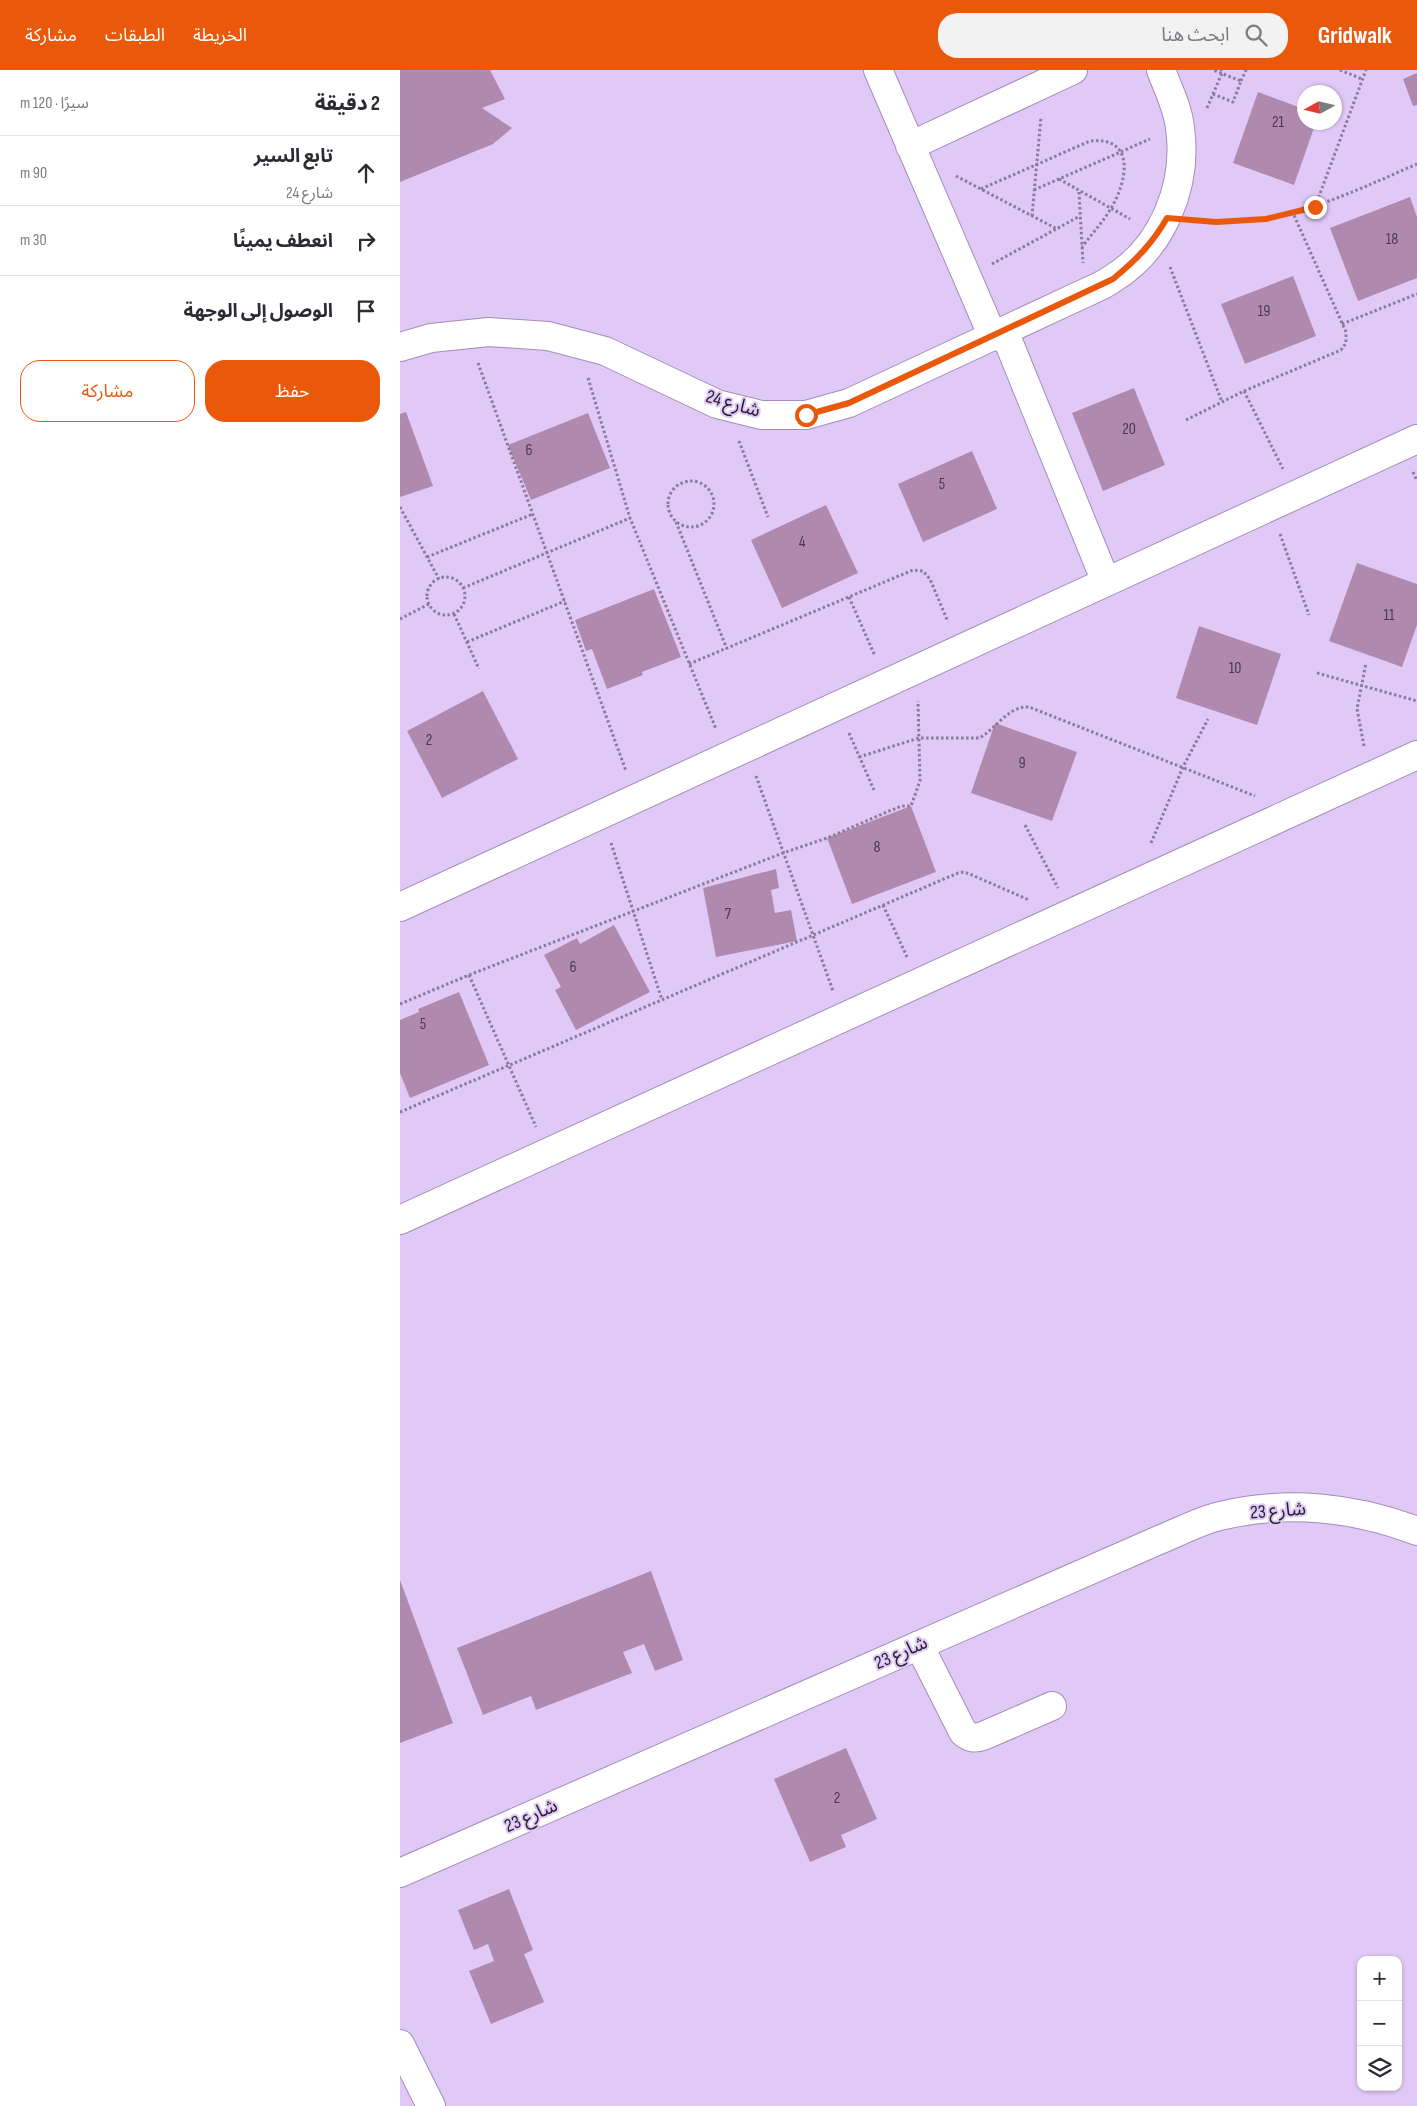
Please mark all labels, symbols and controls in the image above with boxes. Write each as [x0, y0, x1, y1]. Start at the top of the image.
search box [938, 13, 1288, 58]
icon: search [1242, 21, 1270, 49]
text: Gridwalk [1318, 21, 1392, 50]
text: ابحث هنا [1161, 24, 1230, 47]
text: مشاركة [25, 25, 77, 46]
text: الطبقات [105, 25, 165, 46]
text: الخريطة [193, 25, 247, 46]
north arrow [1297, 85, 1342, 130]
text: 2 دقيقة [315, 91, 380, 116]
text: سيرًا · 120 m [20, 94, 89, 113]
house number: 21 [1272, 113, 1285, 132]
text: تابع السير [254, 145, 333, 168]
icon: ahead [352, 159, 380, 187]
text: 90 m [20, 164, 47, 183]
text: شارع 24 [286, 184, 333, 203]
route end [1304, 196, 1327, 219]
icon: right [352, 227, 380, 255]
text: انعطف يمينًا [233, 230, 333, 253]
house number: 18 [1386, 230, 1398, 249]
text: 30 m [20, 231, 47, 250]
icon: arrive [352, 297, 380, 325]
text: الوصول إلى الوجهة [184, 300, 333, 323]
house number: 19 [1258, 302, 1270, 321]
button: مشاركة [20, 360, 195, 422]
button: حفظ [205, 360, 380, 422]
street label: شارع 24 [703, 385, 763, 424]
route start [795, 404, 818, 427]
house number: 20 [1122, 420, 1136, 439]
house number: 6 [525, 441, 533, 460]
house number: 5 [939, 475, 945, 494]
house number: 4 [799, 533, 806, 552]
house number: 11 [1383, 606, 1395, 625]
house number: 10 [1229, 659, 1241, 678]
house number: 2 [426, 731, 432, 750]
house number: 9 [1018, 754, 1026, 773]
house number: 8 [873, 838, 881, 857]
house number: 7 [725, 905, 732, 924]
house number: 6 [569, 958, 577, 977]
house number: 5 [420, 1015, 426, 1034]
street label: شارع 23 [1249, 1498, 1307, 1525]
street label: شارع 23 [871, 1631, 932, 1676]
house number: 2 [834, 1789, 840, 1808]
street label: شارع 23 [501, 1794, 562, 1839]
map controls [1357, 1956, 1402, 2091]
button: + [1357, 1956, 1402, 2001]
button: − [1357, 2001, 1402, 2046]
button: layers [1357, 2046, 1402, 2091]

